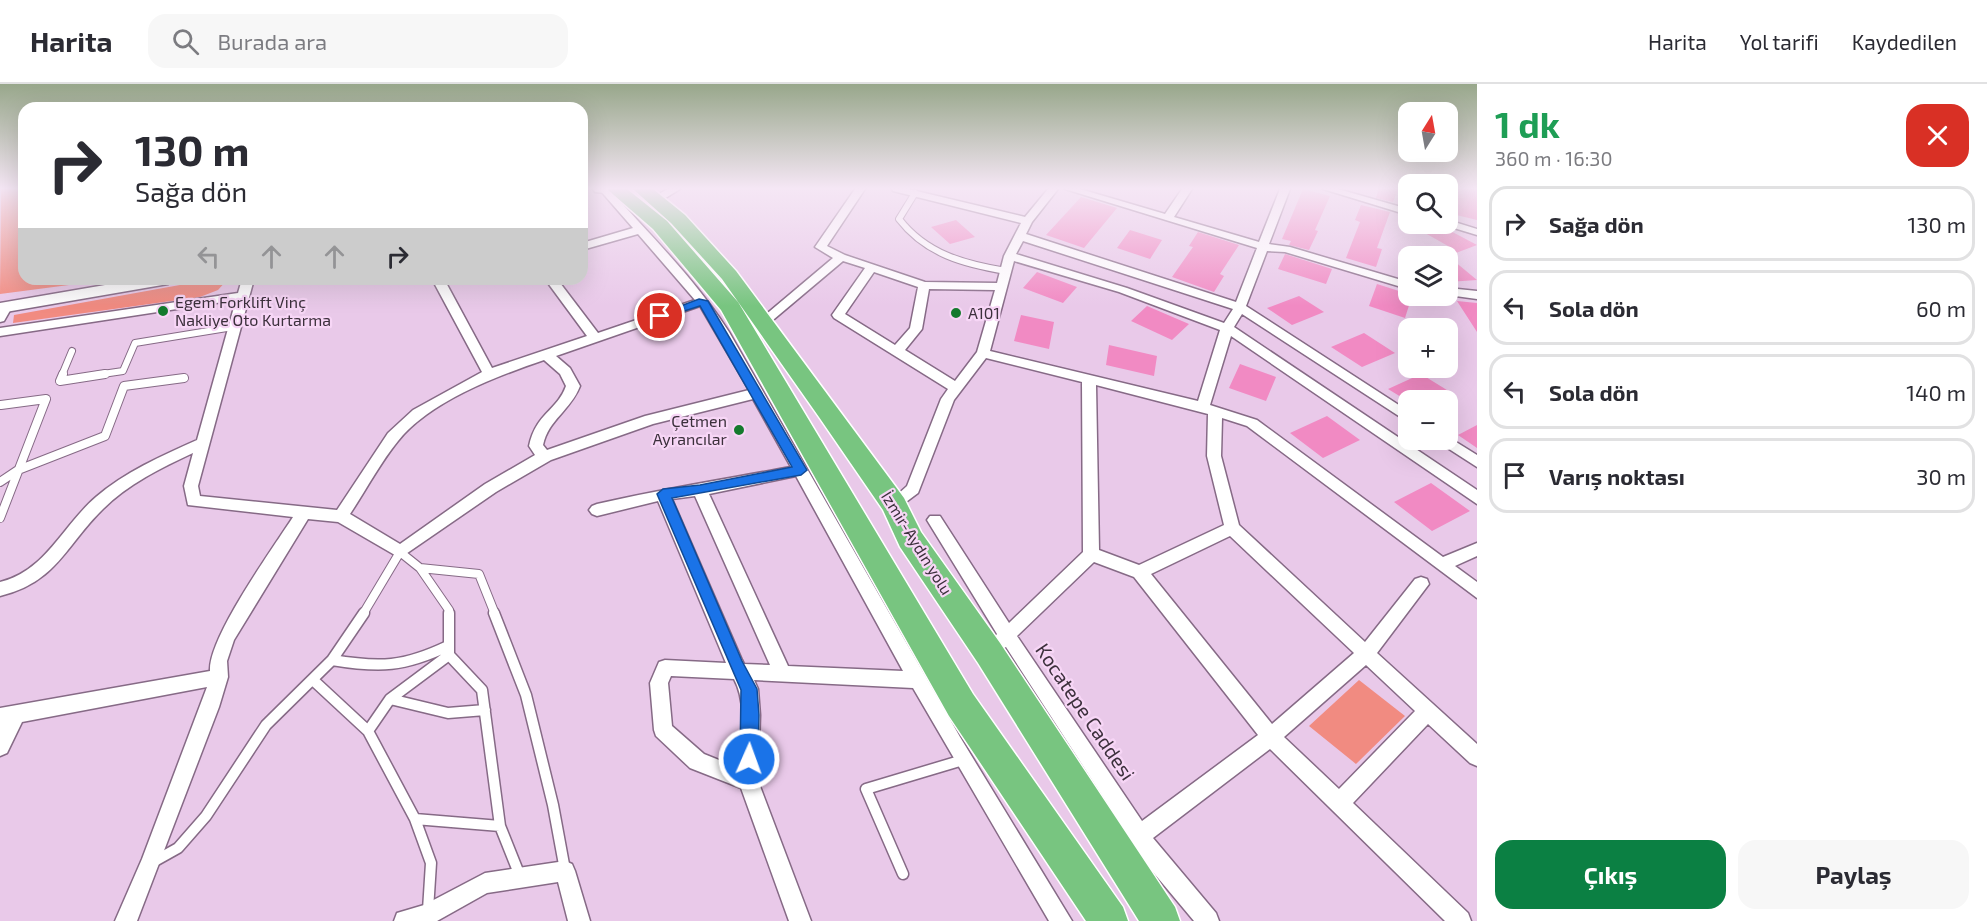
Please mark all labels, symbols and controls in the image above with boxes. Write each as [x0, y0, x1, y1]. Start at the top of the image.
search box [148, 14, 568, 68]
text: Harita [30, 24, 112, 58]
icon: search [169, 25, 202, 58]
text: Burada ara [217, 28, 327, 54]
text: Harita [1648, 29, 1707, 54]
text: Yol tarifi [1740, 29, 1819, 54]
text: Kaydedilen [1852, 29, 1957, 54]
north arrow [1398, 102, 1458, 162]
map controls [1398, 102, 1458, 450]
text: 1 dk [1495, 102, 1560, 145]
button: close [1906, 104, 1969, 167]
text: 130 m [135, 124, 250, 174]
icon: right [36, 126, 114, 204]
text: 360 m · 16:30 [1495, 146, 1613, 170]
button: search [1398, 174, 1458, 234]
text: Sağa dön [135, 175, 247, 207]
icon: right [1498, 207, 1531, 240]
text: Sağa dön [1549, 211, 1644, 237]
text: 130 m [1908, 211, 1966, 237]
icon: left [192, 240, 225, 273]
icon: ahead [255, 240, 288, 273]
icon: ahead [318, 240, 351, 273]
icon: right [381, 240, 414, 273]
button: layers [1398, 246, 1458, 306]
pin [634, 290, 685, 341]
icon: left [1498, 291, 1531, 324]
place label: Egem Forklift Vinç Nakliye Oto Kurtarma [175, 292, 331, 329]
text: Sola dön [1549, 295, 1639, 321]
text: 60 m [1916, 295, 1966, 321]
icon: arrive [643, 299, 676, 332]
place label: A101 [968, 303, 1000, 322]
marker: Egem Forklift Vinç Nakliye Oto Kurtarma [156, 304, 170, 318]
marker: A101 [949, 306, 963, 320]
button: + [1398, 318, 1458, 378]
icon: left [1498, 375, 1531, 408]
text: Sola dön [1549, 379, 1639, 405]
text: 140 m [1906, 379, 1966, 405]
button: − [1398, 390, 1458, 450]
place label: Çetmen Ayrancılar [653, 411, 728, 448]
marker: Çetmen Ayrancılar [732, 423, 746, 437]
icon: arrive [1498, 459, 1531, 492]
text: Varış noktası [1549, 463, 1685, 489]
text: 30 m [1916, 463, 1966, 489]
street label: İzmir-Aydın yolu [878, 488, 957, 598]
street label: Kocatepe Caddesi [1031, 638, 1141, 784]
position arrow [717, 727, 781, 791]
button: Çıkış [1495, 840, 1726, 909]
button: Paylaş [1738, 840, 1969, 909]

